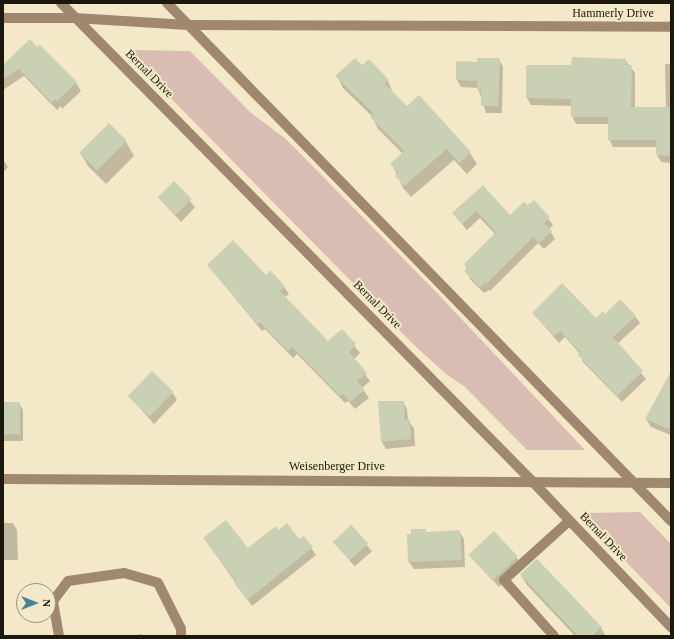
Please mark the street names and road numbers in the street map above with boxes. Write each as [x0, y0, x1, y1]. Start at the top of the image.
street label: Hammerly Drive [572, 7, 654, 21]
street label: Bernal Drive [122, 47, 176, 101]
street label: Bernal Drive [350, 278, 404, 332]
street label: Weisenberger Drive [289, 460, 385, 474]
street label: Bernal Drive [576, 510, 630, 564]

